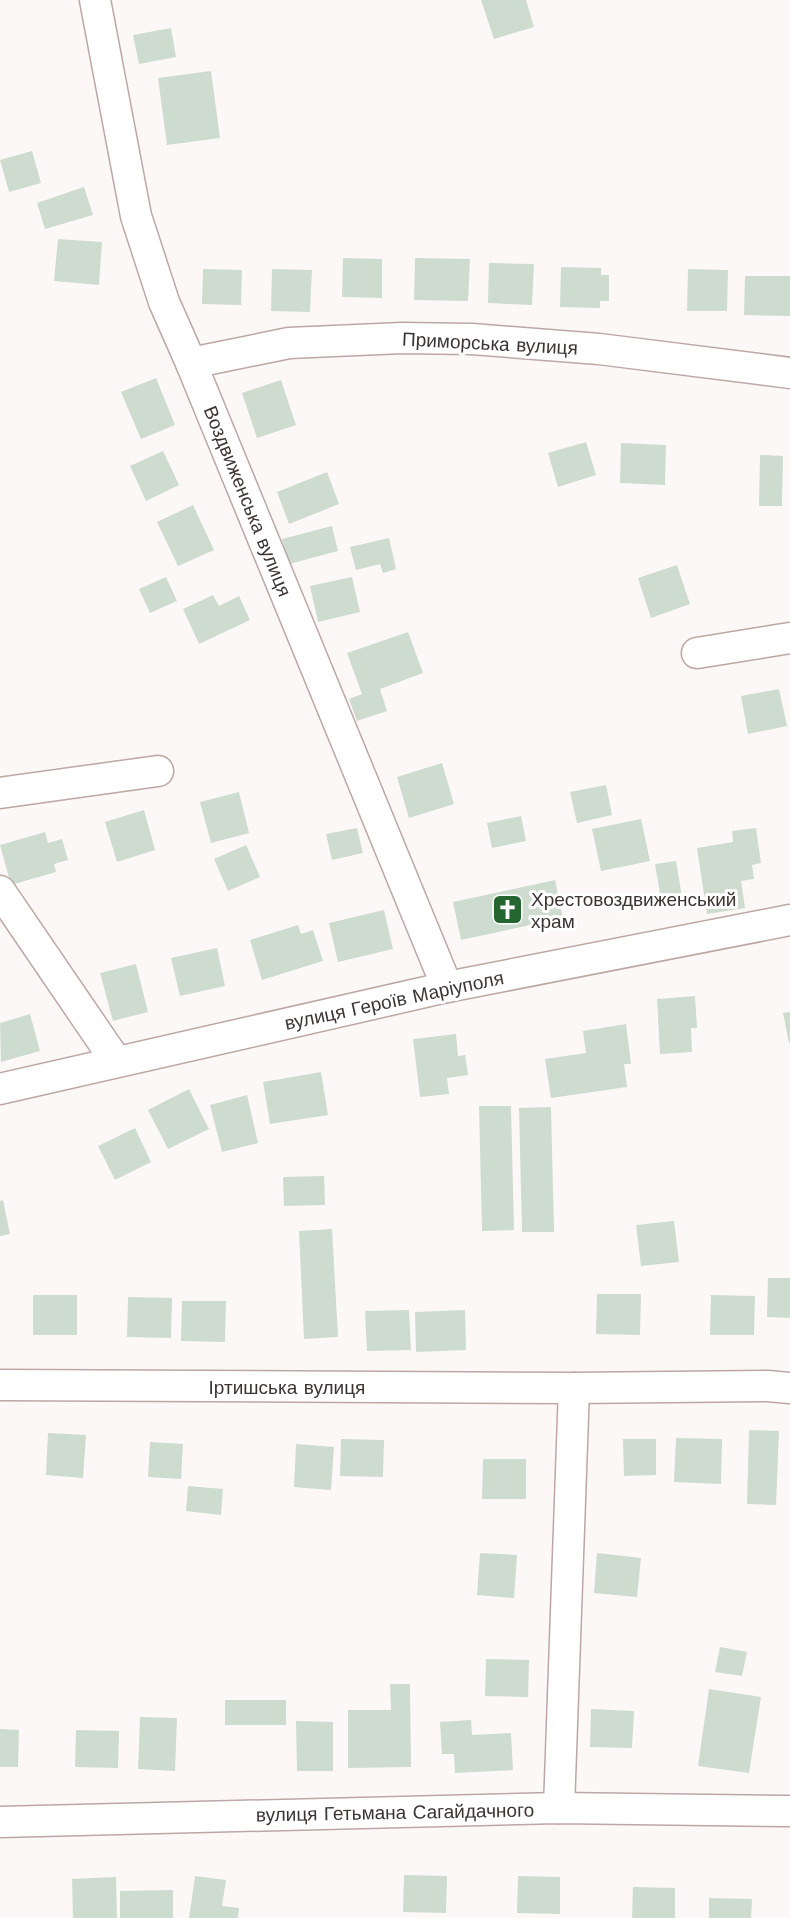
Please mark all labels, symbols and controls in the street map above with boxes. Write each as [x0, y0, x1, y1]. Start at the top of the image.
street label: Приморська вулиця [402, 327, 578, 360]
street label: Воздвиженська вулиця [199, 402, 296, 600]
place label: Хрестовоздвиженський храм [531, 888, 736, 933]
church icon: Хрестовоздвиженський храм [491, 893, 525, 927]
street label: вулиця Героїв Маріуполя [282, 966, 506, 1035]
street label: Іртишська вулиця [209, 1376, 365, 1399]
street label: вулиця Гетьмана Сагайдачного [256, 1799, 534, 1826]

